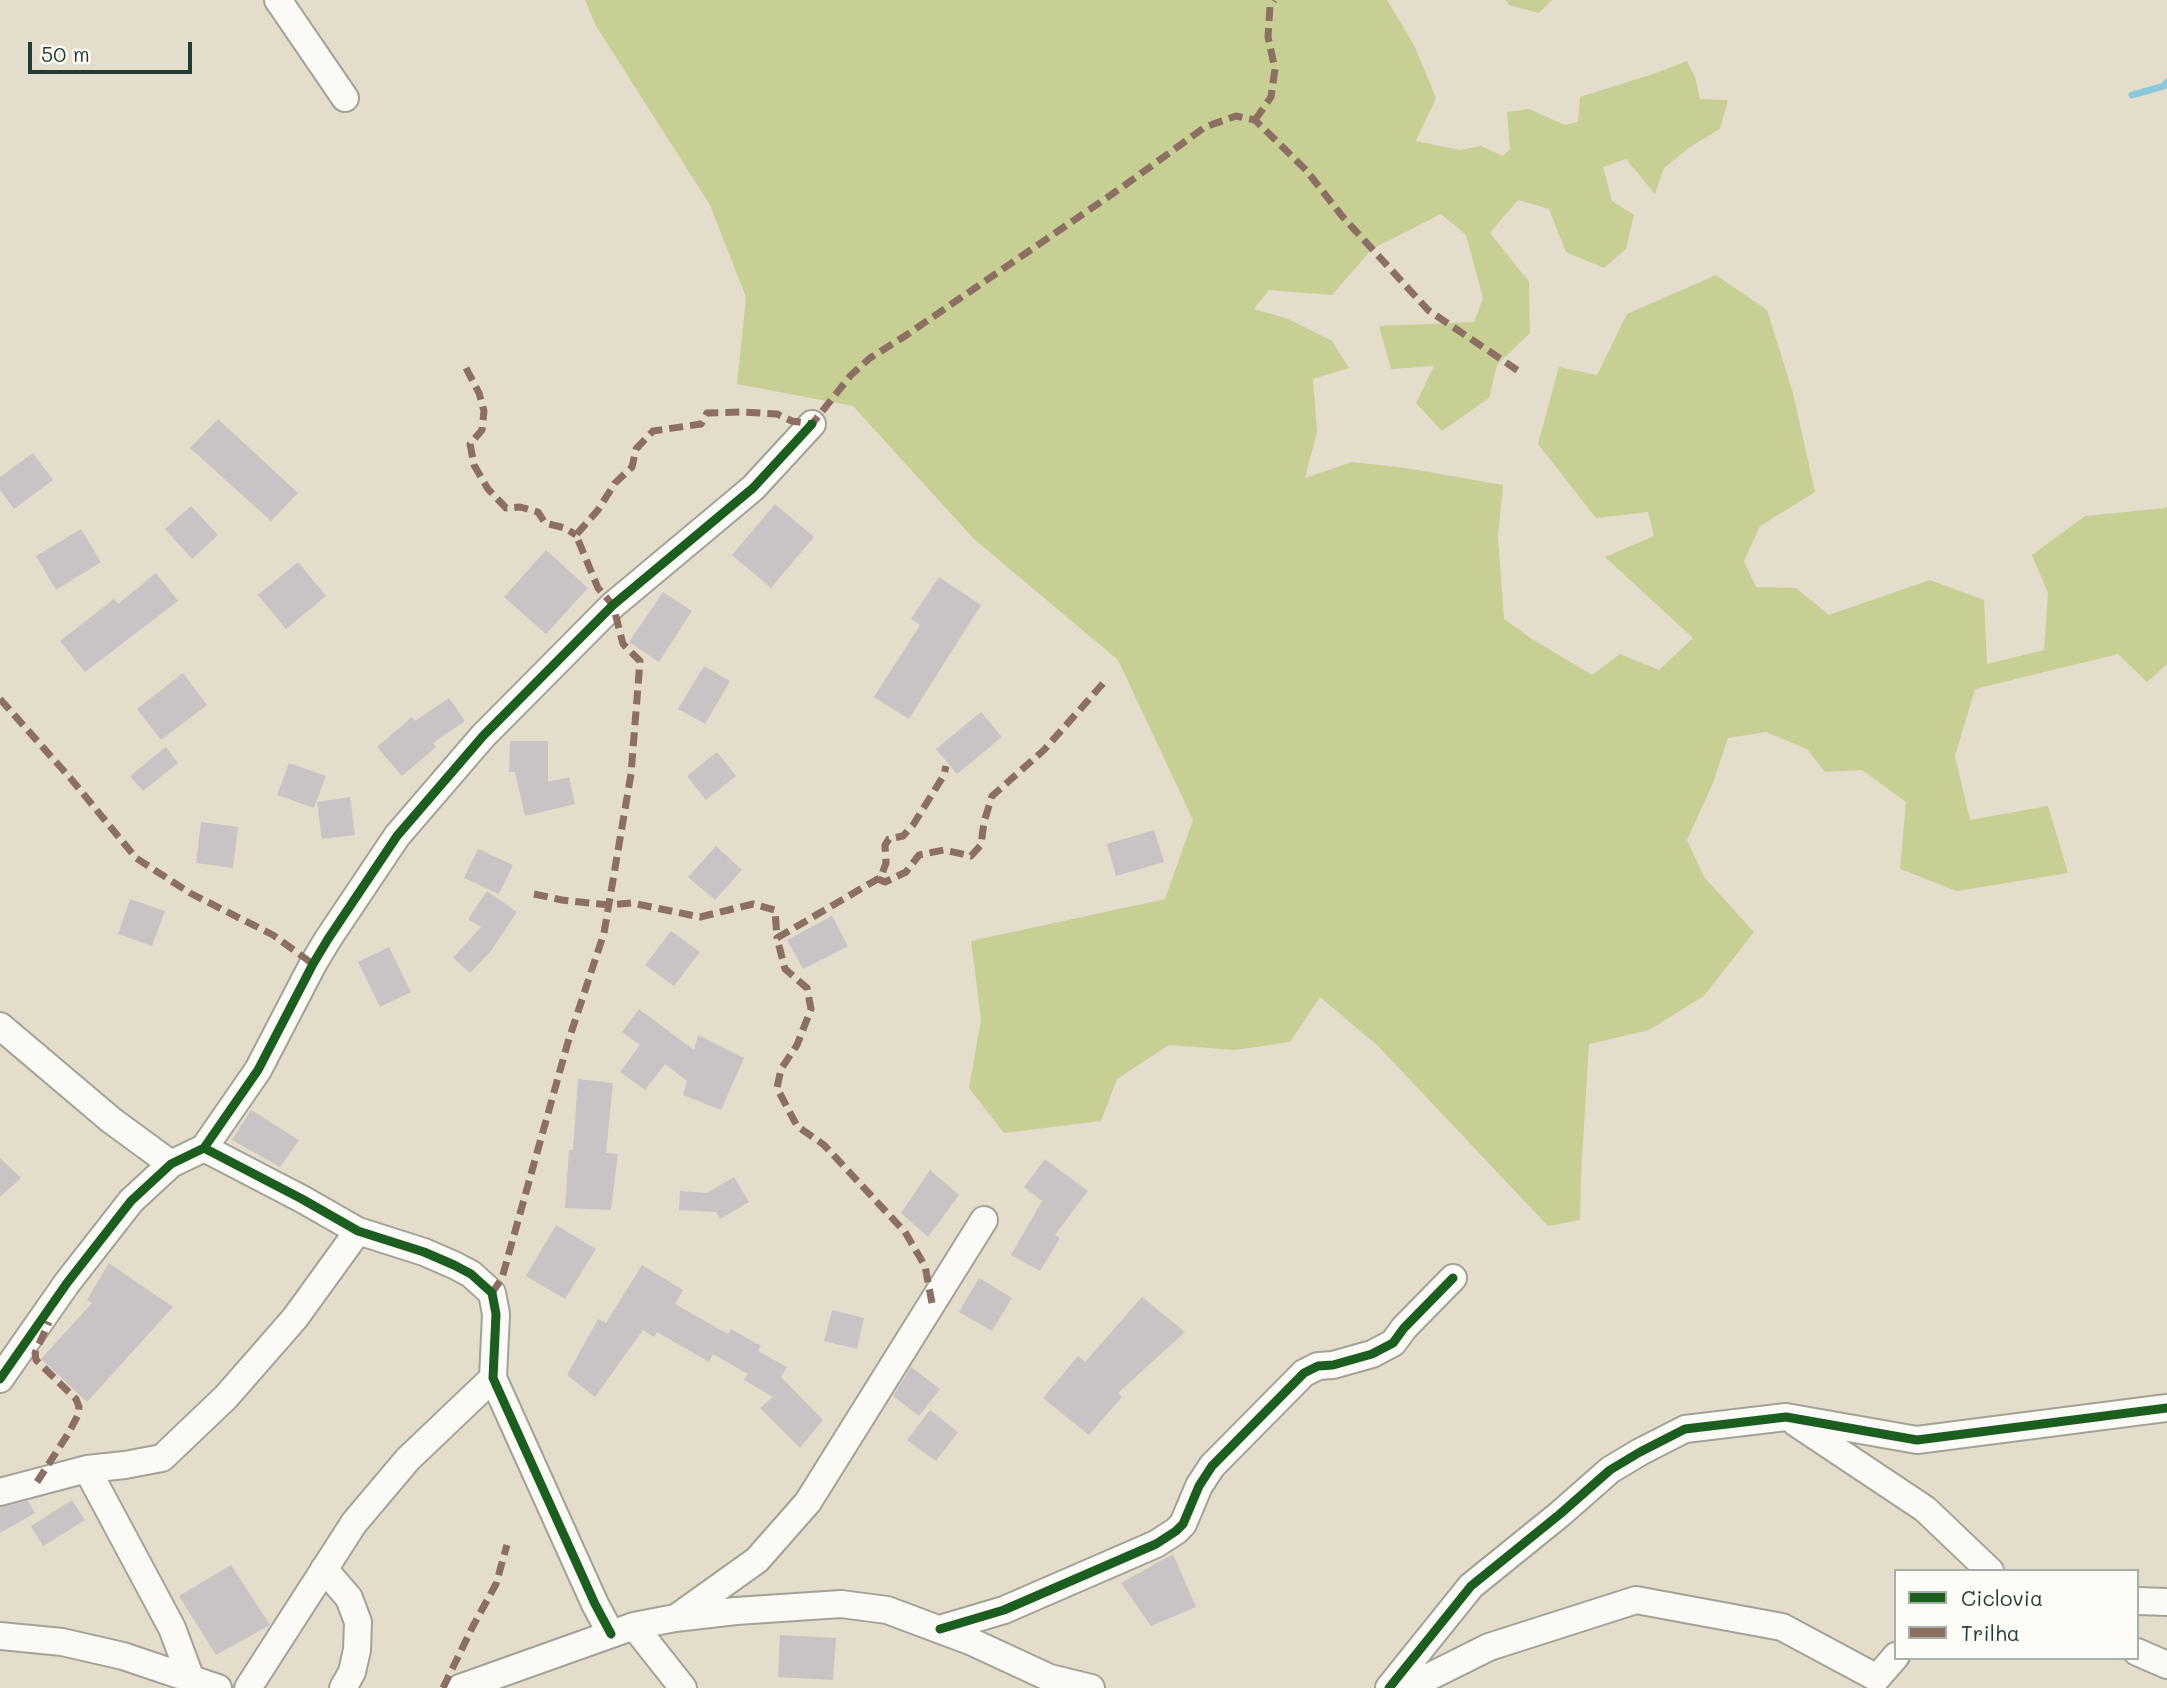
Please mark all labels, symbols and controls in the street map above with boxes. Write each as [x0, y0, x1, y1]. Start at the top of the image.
scale bar [32, 28, 196, 72]
text: 50 m [41, 40, 90, 67]
legend [1894, 1569, 2139, 1660]
text: Ciclovia [1961, 1584, 2043, 1611]
text: Trilha [1961, 1619, 2020, 1646]

